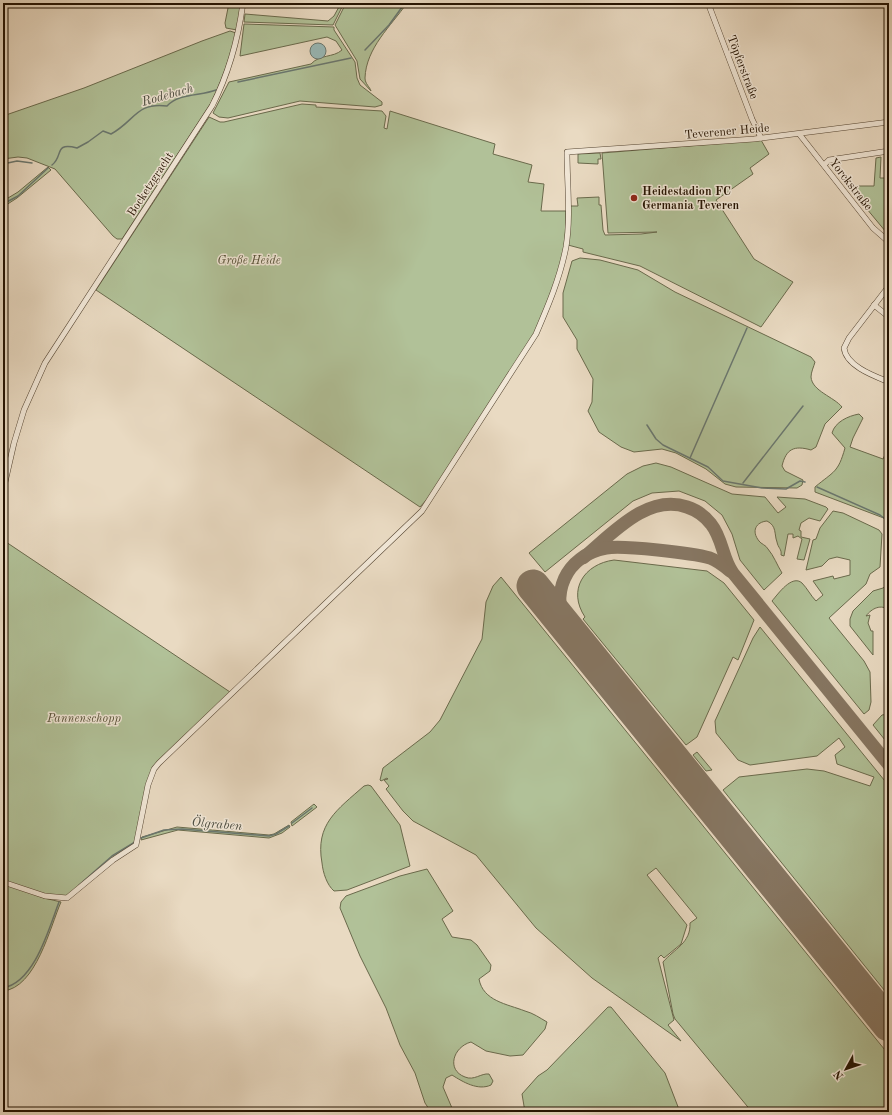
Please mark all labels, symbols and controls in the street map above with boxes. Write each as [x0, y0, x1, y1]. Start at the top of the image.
street label: Töpferstraße [724, 34, 760, 101]
water label: Rodebach [139, 82, 195, 109]
street label: Teverener Heide [684, 122, 771, 142]
street label: Bocketzgracht [126, 150, 176, 219]
street label: Yorckstraße [826, 156, 874, 213]
place label: Heidestadion FC Germania Teveren [642, 186, 740, 212]
marker: Heidestadion FC Germania Teveren [629, 193, 639, 203]
park label: Große Heide [217, 255, 281, 267]
park label: Pannenschopp [46, 713, 122, 725]
water label: Ölgraben [191, 813, 244, 833]
north arrow [826, 1049, 866, 1089]
text: N [832, 1067, 846, 1081]

